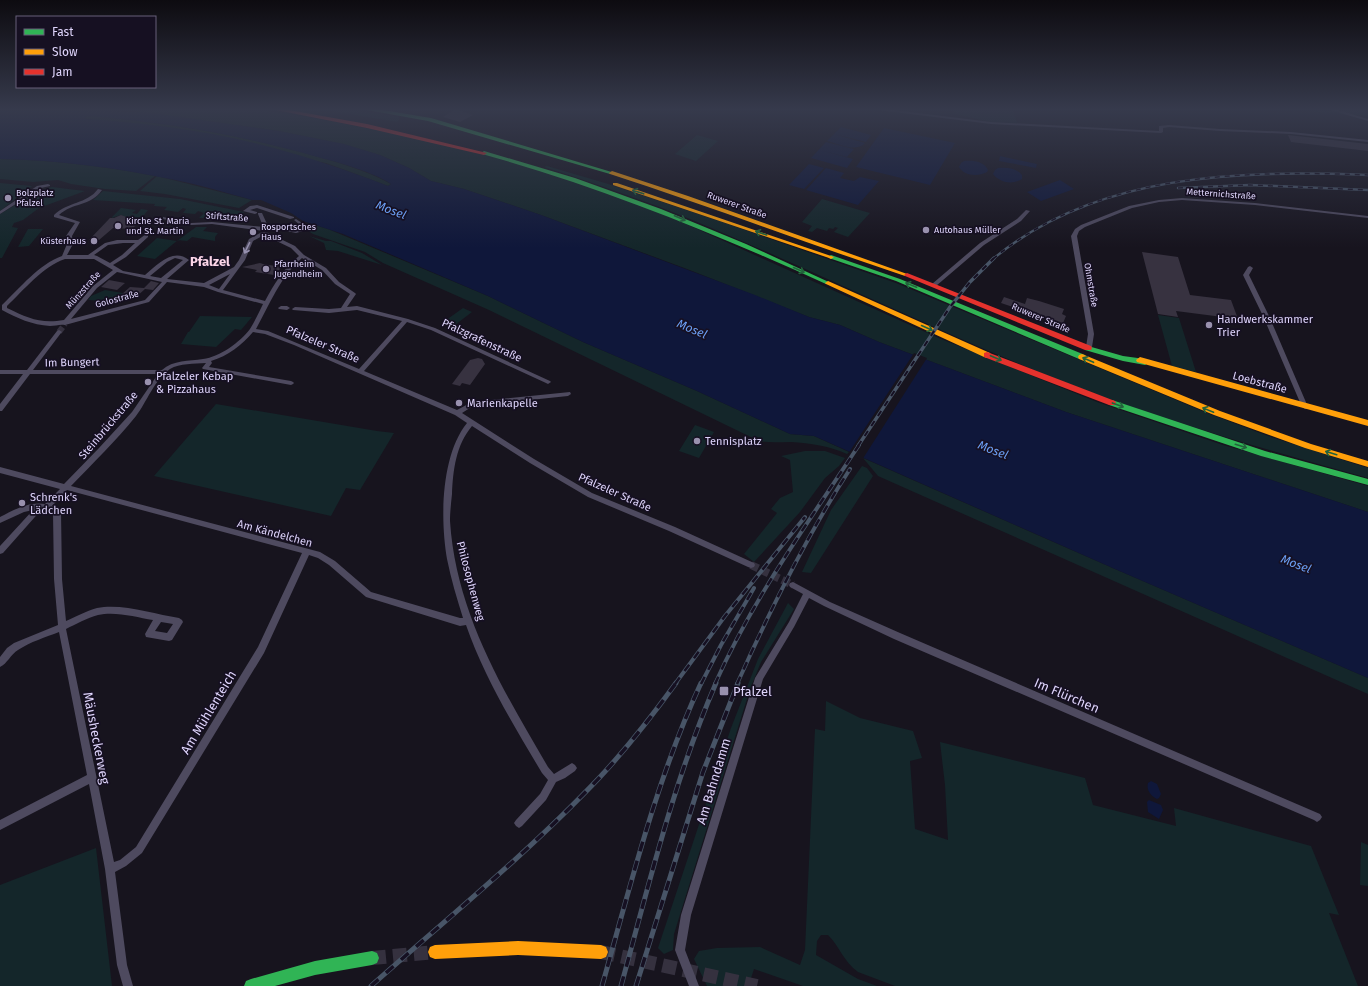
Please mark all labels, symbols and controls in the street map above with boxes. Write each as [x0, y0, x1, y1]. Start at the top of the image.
legend [16, 16, 156, 88]
text: Fast [52, 25, 74, 39]
text: Slow [52, 45, 78, 59]
text: Jam [52, 65, 72, 79]
street label: Metternichstraße [1186, 187, 1256, 201]
place label: Bolzplatz Pfalzel [16, 188, 53, 208]
one-way arrow [632, 188, 645, 195]
street label: Ruwerer Straße [706, 190, 768, 220]
marker: Bolzplatz Pfalzel [3, 193, 13, 203]
water label: Mosel [374, 198, 408, 222]
street label: Stiftstraße [205, 211, 249, 223]
one-way arrow [674, 215, 686, 222]
place label: Kirche St. Maria und St. Martin [126, 216, 190, 236]
marker: Kirche St. Maria und St. Martin [113, 221, 123, 231]
place label: Rosportsches Haus [261, 222, 316, 242]
marker: Autohaus Müller [921, 225, 931, 235]
place label: Autohaus Müller [934, 225, 1001, 235]
marker: Rosportsches Haus [248, 227, 258, 237]
one-way arrow [755, 229, 768, 236]
place label: Küsterhaus [40, 236, 86, 246]
marker: Küsterhaus [89, 236, 99, 246]
one-way arrow [243, 242, 251, 254]
district label: Pfalzel [190, 254, 230, 269]
place label: Pfarrheim Jugendheim [274, 259, 323, 279]
street label: Ohmstraße [1082, 262, 1100, 308]
marker: Pfarrheim Jugendheim [261, 264, 271, 274]
one-way arrow [793, 267, 805, 274]
street label: Münzstraße [64, 269, 103, 311]
one-way arrow [905, 281, 917, 288]
street label: Golostraße [94, 288, 140, 310]
street label: Ruwerer Straße [1010, 301, 1072, 335]
place label: Handwerkskammer Trier [1217, 313, 1314, 339]
street label: Pfalzgrafenstraße [440, 316, 524, 365]
water label: Mosel [675, 316, 709, 342]
marker: Handwerkskammer Trier [1204, 320, 1214, 330]
street label: Pfalzeler Straße [284, 323, 361, 366]
one-way arrow [921, 325, 933, 332]
one-way arrow [990, 355, 1002, 362]
street label: Im Bungert [44, 356, 100, 369]
one-way arrow [1083, 356, 1095, 363]
street label: Loebstraße [1231, 369, 1288, 396]
place label: Pfalzeler Kebap & Pizzahaus [156, 370, 233, 396]
marker: Pfalzeler Kebap & Pizzahaus [143, 377, 153, 387]
street label: Steinbrückstraße [76, 389, 141, 462]
place label: Marienkapelle [467, 397, 538, 410]
marker: Marienkapelle [454, 398, 464, 408]
one-way arrow [1111, 401, 1123, 409]
one-way arrow [1203, 405, 1215, 413]
place label: Tennisplatz [705, 435, 762, 448]
marker: Tennisplatz [692, 436, 702, 446]
water label: Mosel [976, 438, 1010, 462]
one-way arrow [1234, 443, 1247, 450]
one-way arrow [1324, 449, 1337, 456]
street label: Pfalzeler Straße [576, 471, 653, 514]
place label: Schrenk's Lädchen [30, 491, 77, 517]
marker: Schrenk's Lädchen [17, 498, 27, 508]
street label: Am Kändelchen [236, 517, 314, 550]
street label: Philosophenweg [454, 540, 487, 623]
water label: Mosel [1279, 552, 1313, 576]
street label: Am Mühlenteich [178, 668, 239, 757]
street label: Im Flürchen [1032, 675, 1102, 716]
place label: Pfalzel [733, 684, 772, 699]
marker: Pfalzel [718, 685, 730, 697]
street label: Mäusheckerweg [80, 691, 113, 786]
street label: Am Bahndamm [693, 736, 734, 826]

